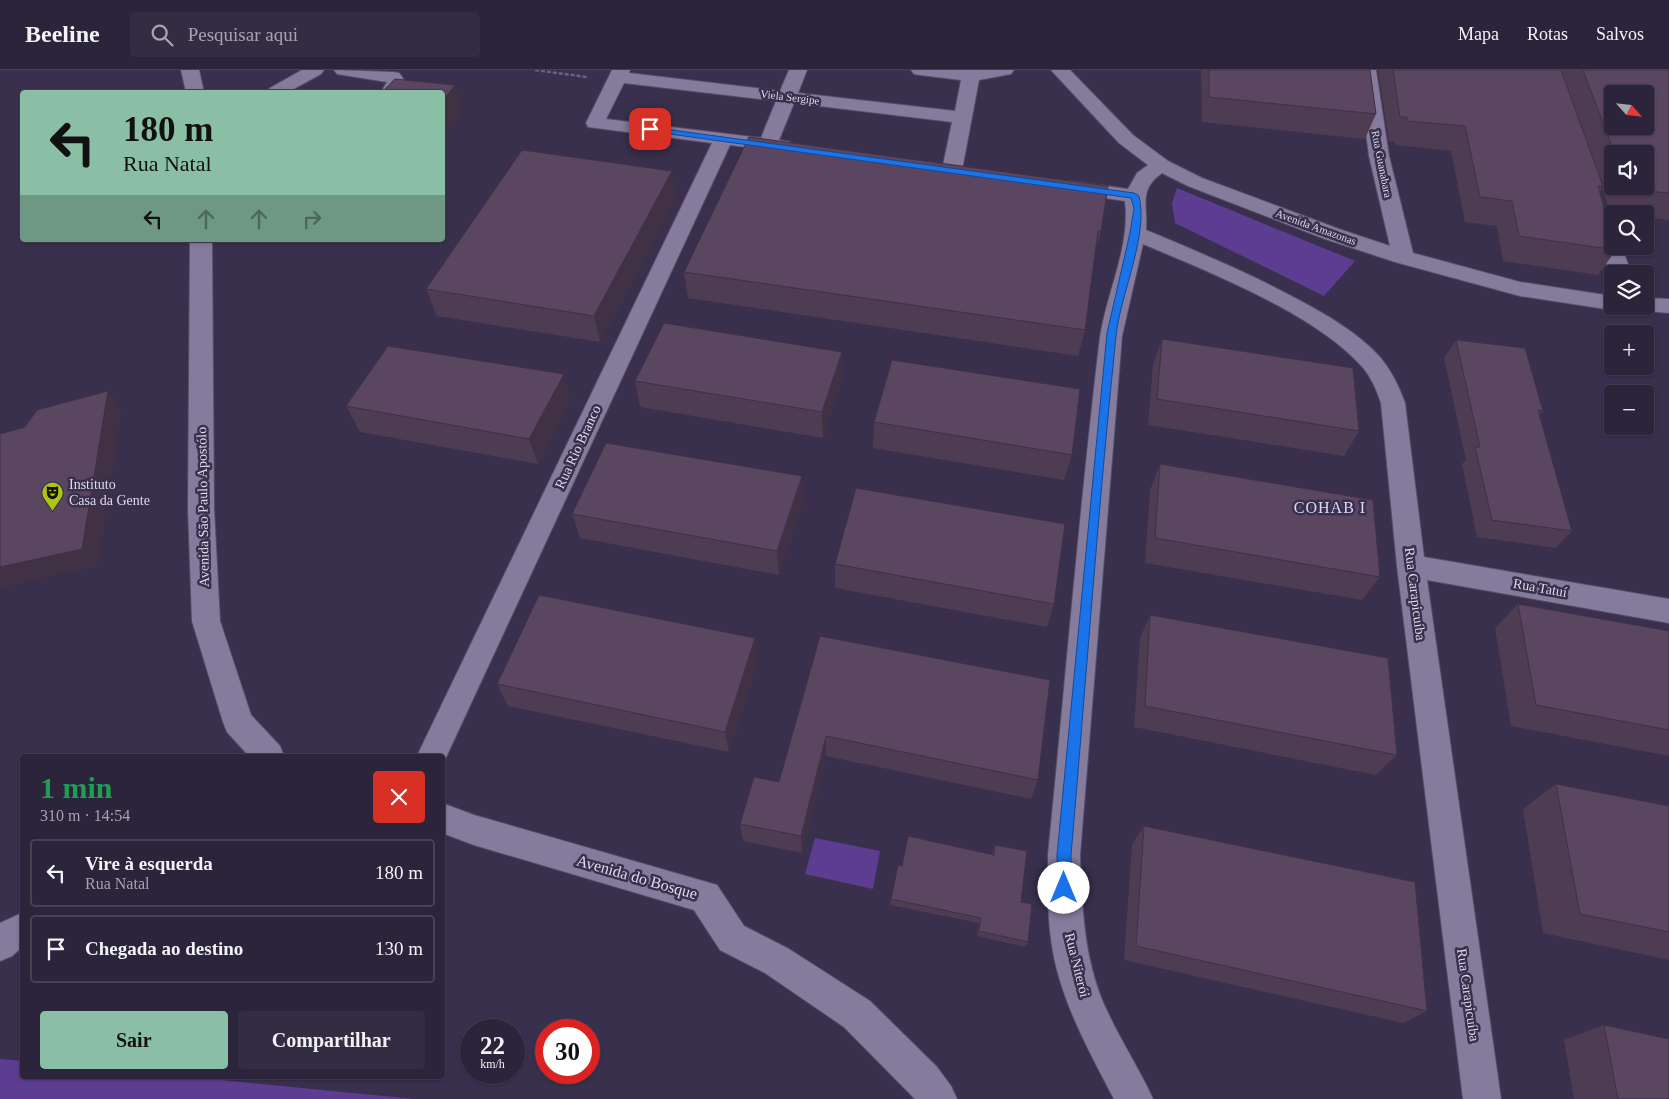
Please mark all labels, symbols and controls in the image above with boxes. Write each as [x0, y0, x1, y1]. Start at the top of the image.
search box [130, 12, 480, 57]
text: Beeline [25, 21, 100, 47]
icon: search [148, 21, 176, 49]
text: Pesquisar aqui [188, 24, 298, 45]
text: Mapa [1458, 24, 1499, 44]
text: Rotas [1527, 24, 1568, 44]
text: Salvos [1596, 24, 1644, 44]
north arrow [1604, 85, 1654, 135]
map controls [1604, 85, 1654, 435]
street label: Viela Sergipe [760, 87, 820, 107]
pin [629, 108, 671, 150]
icon: left [40, 110, 105, 175]
text: 180 m [123, 110, 213, 149]
icon: arrive [636, 115, 664, 143]
street label: Rua Guanabara [1370, 129, 1394, 199]
button: sound [1604, 145, 1654, 195]
text: Rua Natal [123, 151, 212, 176]
icon: left [139, 205, 167, 233]
icon: ahead [192, 205, 220, 233]
icon: ahead [245, 205, 273, 233]
icon: right [298, 205, 326, 233]
button: search [1604, 205, 1654, 255]
street label: Avenida Amazonas [1274, 207, 1358, 247]
button: layers [1604, 265, 1654, 315]
button: + [1604, 325, 1654, 375]
button: − [1604, 385, 1654, 435]
street label: Rua Rio Branco [552, 403, 604, 491]
street label: Avenida São Paulo Apostólo [194, 427, 212, 587]
place label: Instituto Casa da Gente [69, 477, 150, 508]
theatre icon: Instituto Casa da Gente [41, 480, 65, 511]
district label: COHAB I [1294, 499, 1366, 516]
street label: Rua Carapicuíba [1402, 547, 1428, 642]
street label: Rua Tatuí [1512, 576, 1568, 600]
text: 1 min [40, 771, 113, 804]
button: close [373, 771, 425, 823]
text: 310 m · 14:54 [40, 807, 130, 824]
street label: Avenida do Bosque [574, 852, 699, 903]
text: Vire à esquerda [85, 853, 213, 874]
icon: left [42, 859, 70, 887]
position arrow [1037, 861, 1089, 913]
text: 180 m [375, 862, 423, 883]
text: Rua Natal [85, 875, 149, 892]
street label: Rua Niterói [1062, 931, 1092, 999]
icon: arrive [42, 935, 70, 963]
text: Chegada ao destino [85, 938, 243, 959]
text: 130 m [375, 938, 423, 959]
street label: Rua Carapicuíba [1454, 948, 1482, 1043]
button: Sair [40, 1011, 228, 1069]
button: Compartilhar [238, 1011, 425, 1069]
speed limit sign: 30 [535, 1019, 600, 1084]
text: 22 [480, 1032, 505, 1059]
text: km/h [480, 1057, 505, 1071]

